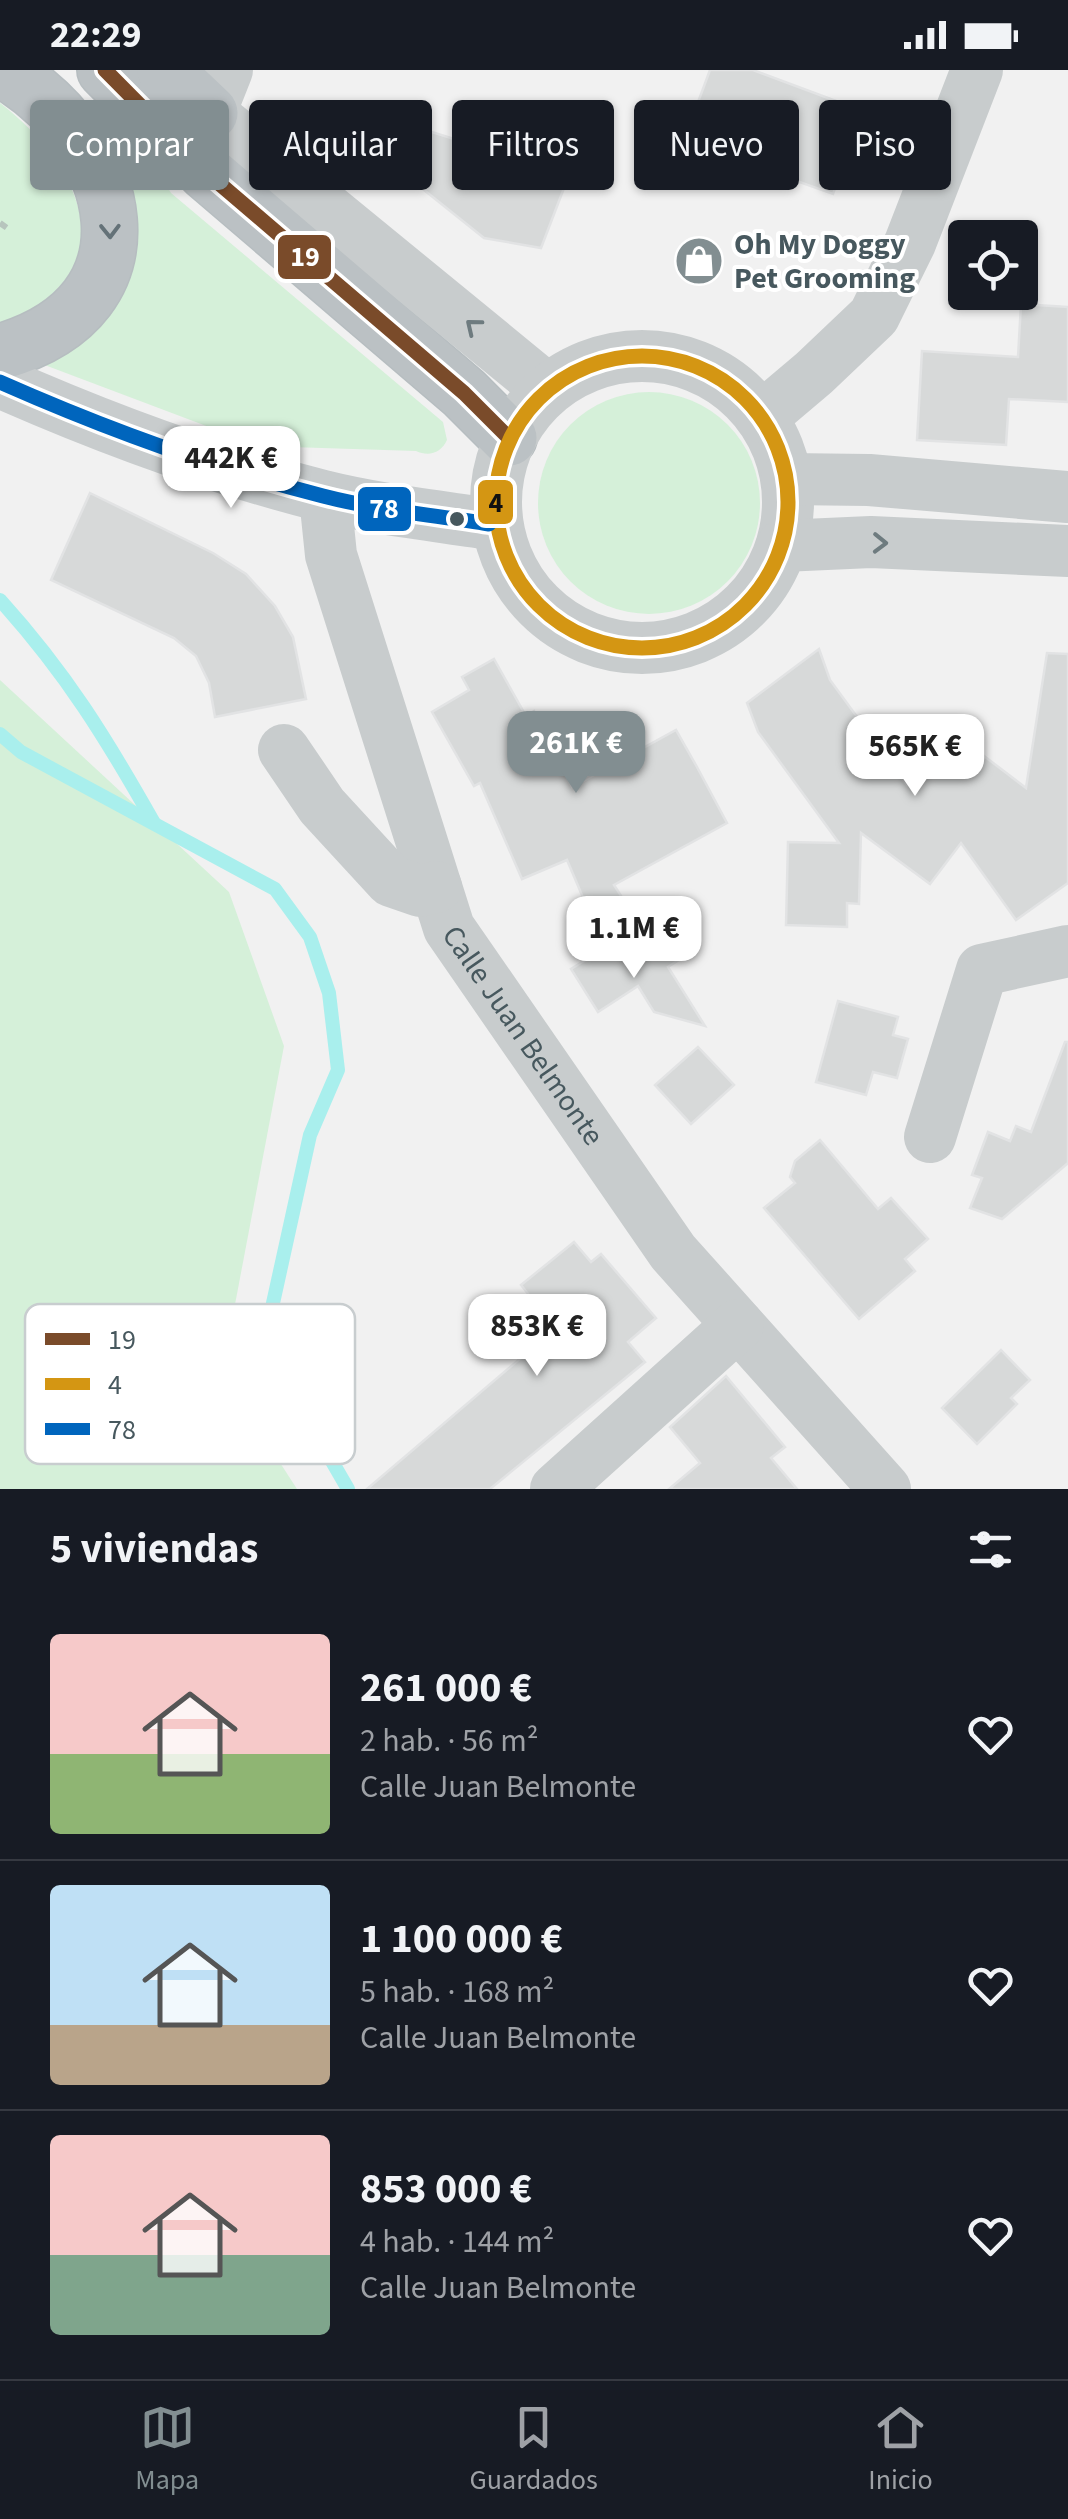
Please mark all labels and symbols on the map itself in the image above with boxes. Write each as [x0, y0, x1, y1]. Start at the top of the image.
place label: Oh My Doggy Pet Grooming [734, 223, 915, 300]
one-way arrow [99, 224, 120, 240]
line badge: 19 [276, 233, 333, 281]
shop icon: Oh My Doggy Pet Grooming [673, 235, 725, 287]
text: 19 [290, 237, 320, 277]
one-way arrow [467, 320, 485, 338]
pin: 442K € [150, 426, 312, 511]
line badge: 4 [476, 478, 515, 526]
text: 4 [489, 483, 504, 523]
line badge: 78 [356, 485, 413, 533]
text: 78 [369, 489, 399, 529]
unlabelled marker [447, 509, 467, 529]
one-way arrow [872, 532, 888, 554]
pin: 261K € [495, 711, 657, 796]
pin: 565K € [834, 714, 996, 799]
pin: 1.1M € [553, 896, 715, 981]
street label: Calle Juan Belmonte [432, 917, 615, 1154]
pin: 853K € [456, 1294, 618, 1379]
legend [25, 1304, 355, 1464]
text: 19 [108, 1320, 136, 1360]
text: 4 [108, 1365, 122, 1405]
text: 78 [108, 1410, 136, 1450]

